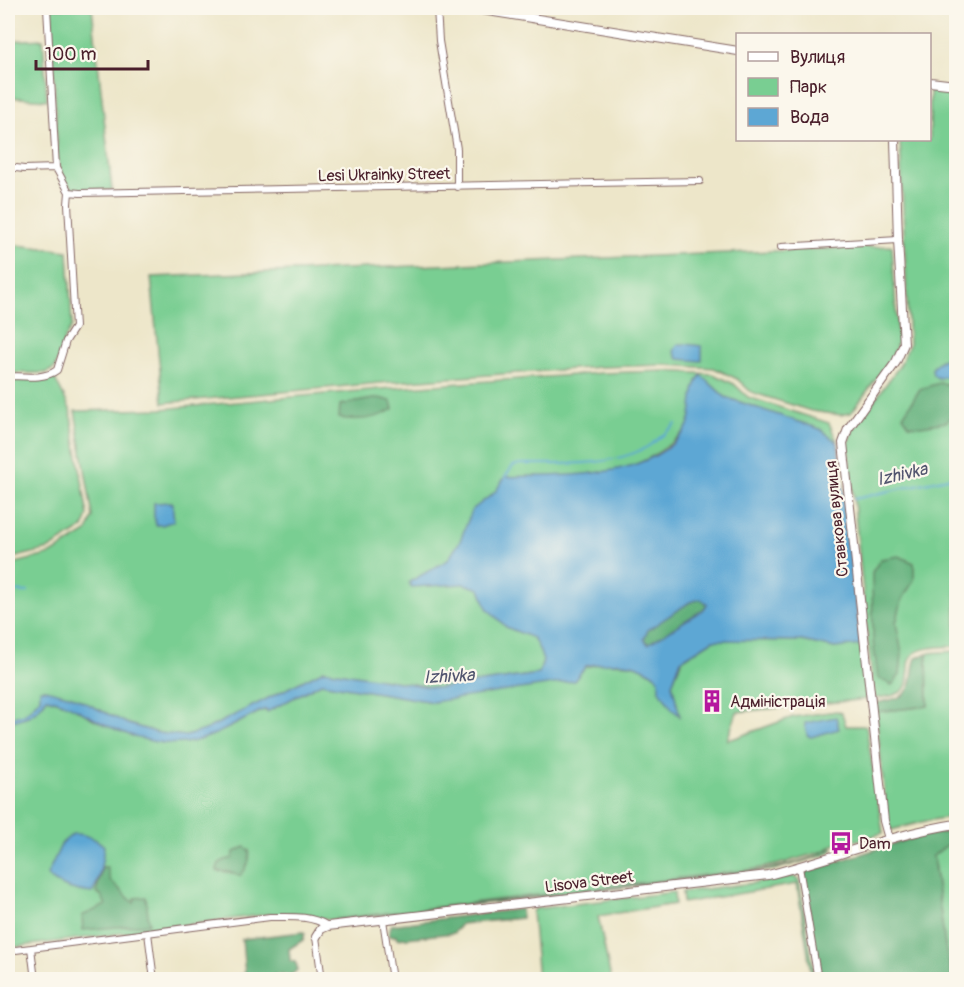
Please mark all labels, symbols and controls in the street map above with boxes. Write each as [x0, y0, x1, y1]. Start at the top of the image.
scale bar [36, 33, 148, 71]
legend [736, 33, 931, 141]
text: 100 m [45, 43, 97, 66]
text: Вулиця [790, 46, 845, 69]
text: Парк [790, 76, 827, 99]
text: Вода [790, 106, 829, 129]
street label: Lesi Ukrainky Street [317, 164, 451, 186]
water label: Izhivka [875, 457, 931, 491]
street label: Ставкова вулиця [821, 460, 853, 578]
water label: Izhivka [423, 664, 477, 689]
building icon: Адміністрація [699, 688, 725, 714]
place label: Адміністрація [730, 692, 825, 712]
bus stop icon: Dam [828, 830, 854, 856]
place label: Dam [859, 834, 891, 854]
street label: Lisova Street [544, 867, 635, 897]

